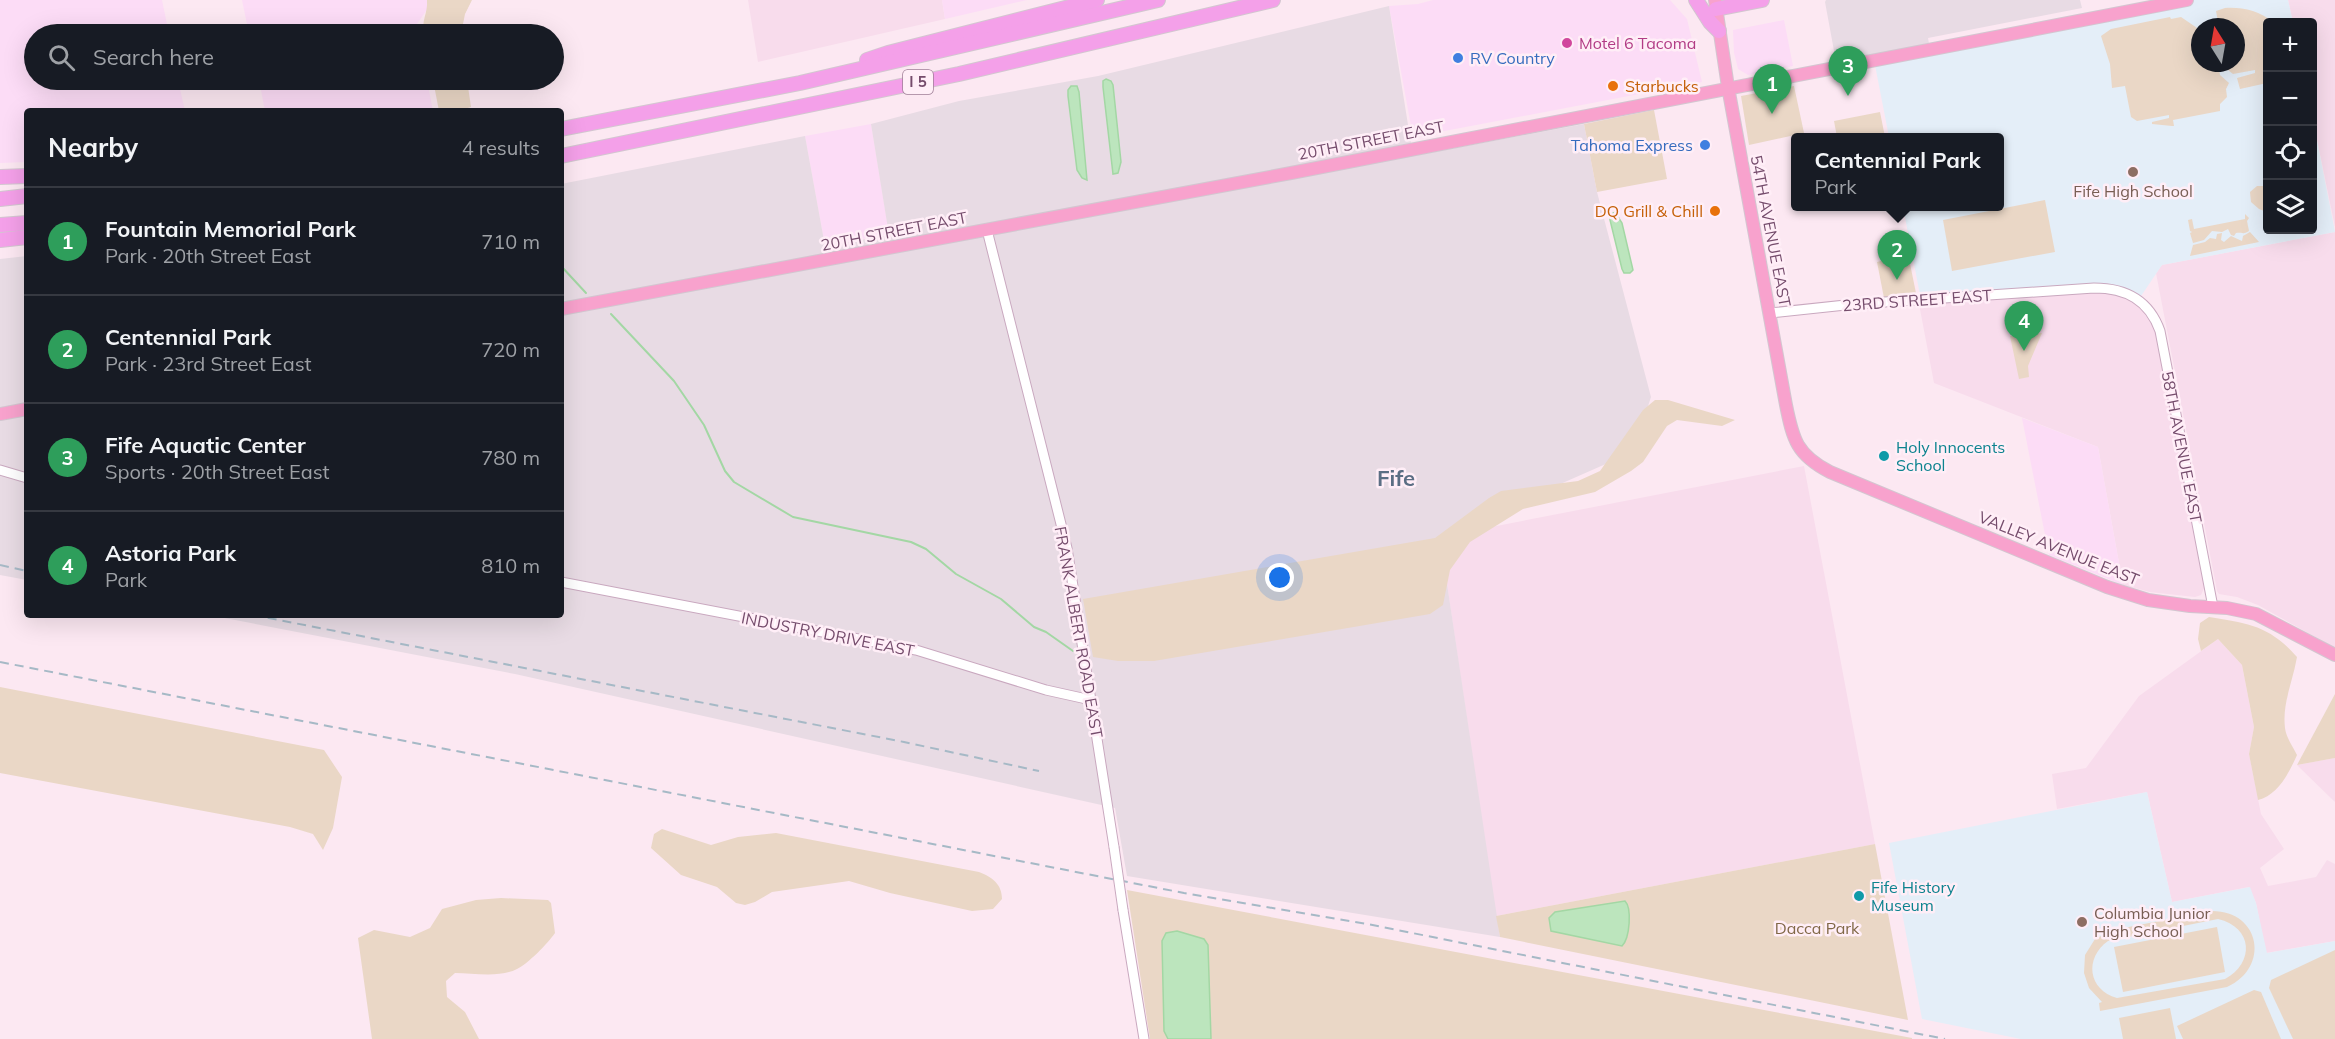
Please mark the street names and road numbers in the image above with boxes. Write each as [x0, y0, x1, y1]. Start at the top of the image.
road number: I 5 [903, 70, 933, 94]
street label: 20TH STREET EAST [1296, 116, 1446, 164]
street label: 54TH AVENUE EAST [1746, 153, 1796, 309]
street label: 20TH STREET EAST [819, 207, 969, 255]
street label: 23RD STREET EAST [1842, 285, 1993, 315]
street label: 58TH AVENUE EAST [2157, 369, 2207, 525]
street label: VALLEY AVENUE EAST [1976, 507, 2143, 590]
street label: FRANK ALBERT ROAD EAST [1051, 525, 1108, 740]
street label: INDUSTRY DRIVE EAST [740, 607, 917, 661]

